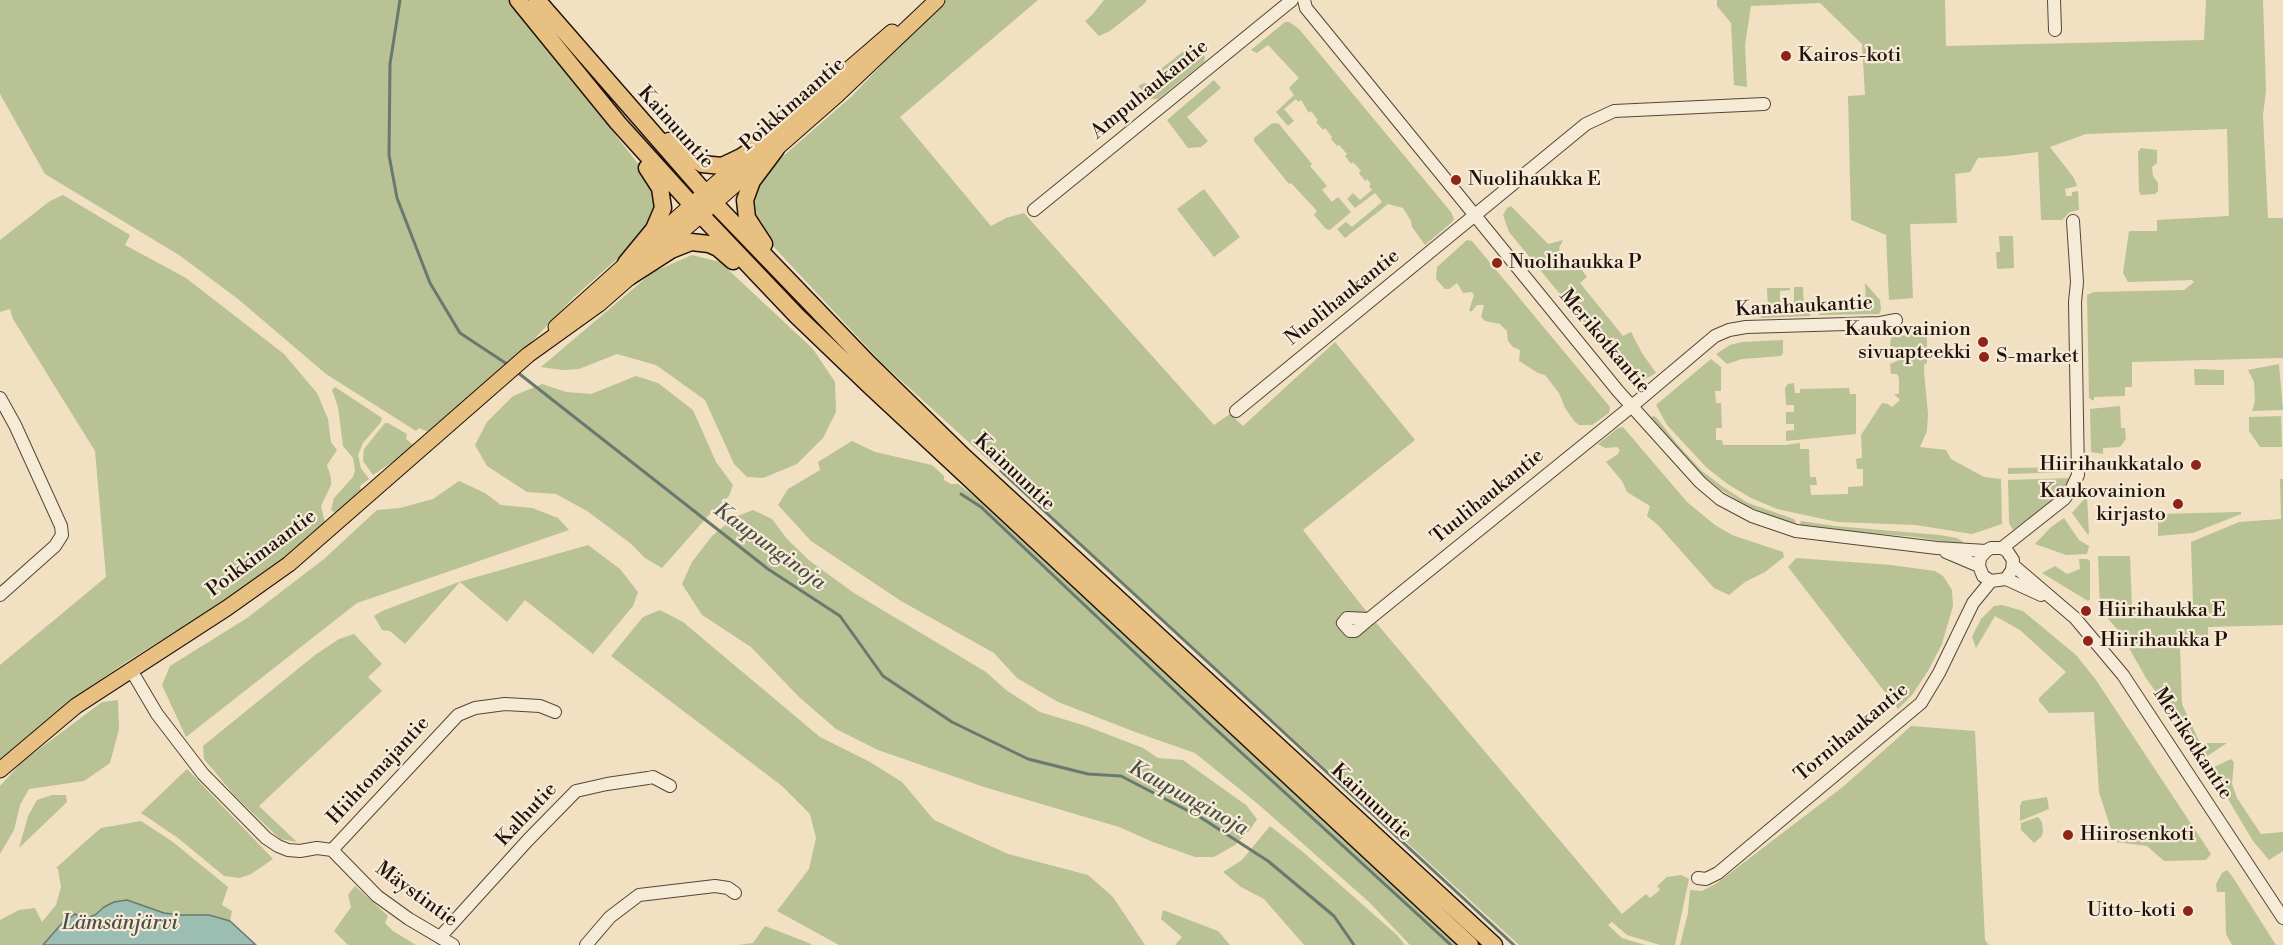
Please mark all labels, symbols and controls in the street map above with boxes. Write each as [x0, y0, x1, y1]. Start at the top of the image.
street label: Ampuhaukantie [1086, 35, 1214, 145]
place label: Kairos-koti [1798, 44, 1901, 68]
marker: Kairos-koti [1779, 49, 1793, 63]
street label: Poikkimaantie [736, 53, 850, 157]
street label: Kainuuntie [632, 82, 718, 174]
place label: Nuolihaukka E [1468, 168, 1601, 192]
marker: Nuolihaukka E [1449, 173, 1463, 187]
street label: Nuolihaukantie [1281, 245, 1405, 351]
place label: Nuolihaukka P [1509, 251, 1642, 275]
marker: Nuolihaukka P [1490, 256, 1504, 270]
street label: Merikotkantie [1553, 285, 1655, 399]
street label: Kanahaukantie [1735, 291, 1873, 323]
place label: Kaukovainion sivuapteekki [1845, 318, 1971, 365]
marker: Kaukovainion sivuapteekki [1976, 335, 1990, 349]
place label: S-market [1996, 345, 2079, 369]
marker: S-market [1977, 350, 1991, 364]
street label: Kainuuntie [968, 429, 1060, 517]
street label: Tuulihaukantie [1427, 444, 1549, 550]
place label: Hiirihaukkatalo [2039, 453, 2184, 477]
marker: Hiirihaukkatalo [2189, 458, 2203, 472]
place label: Kaukovainion kirjasto [2040, 480, 2166, 527]
marker: Kaukovainion kirjasto [2171, 497, 2185, 511]
water label: Kaupunginoja [708, 498, 830, 596]
street label: Poikkimaantie [202, 505, 322, 603]
place label: Hiirihaukka E [2098, 599, 2226, 623]
marker: Hiirihaukka E [2079, 604, 2093, 618]
place label: Hiirihaukka P [2100, 629, 2228, 653]
marker: Hiirihaukka P [2081, 634, 2095, 648]
street label: Tornihaukantie [1790, 678, 1914, 788]
street label: Merikotkantie [2147, 684, 2237, 804]
street label: Hiihtomajantie [323, 712, 435, 830]
water label: Kaupunginoja [1124, 756, 1252, 842]
street label: Kainuuntie [1325, 759, 1417, 847]
street label: Kalhutie [491, 778, 563, 852]
place label: Hiirosenkoti [2080, 823, 2195, 847]
marker: Hiirosenkoti [2061, 828, 2075, 842]
street label: Mäystintie [370, 857, 462, 933]
place label: Uitto-koti [2087, 899, 2176, 923]
marker: Uitto-koti [2181, 904, 2195, 918]
water label: Lämsänjärvi [62, 911, 178, 937]

